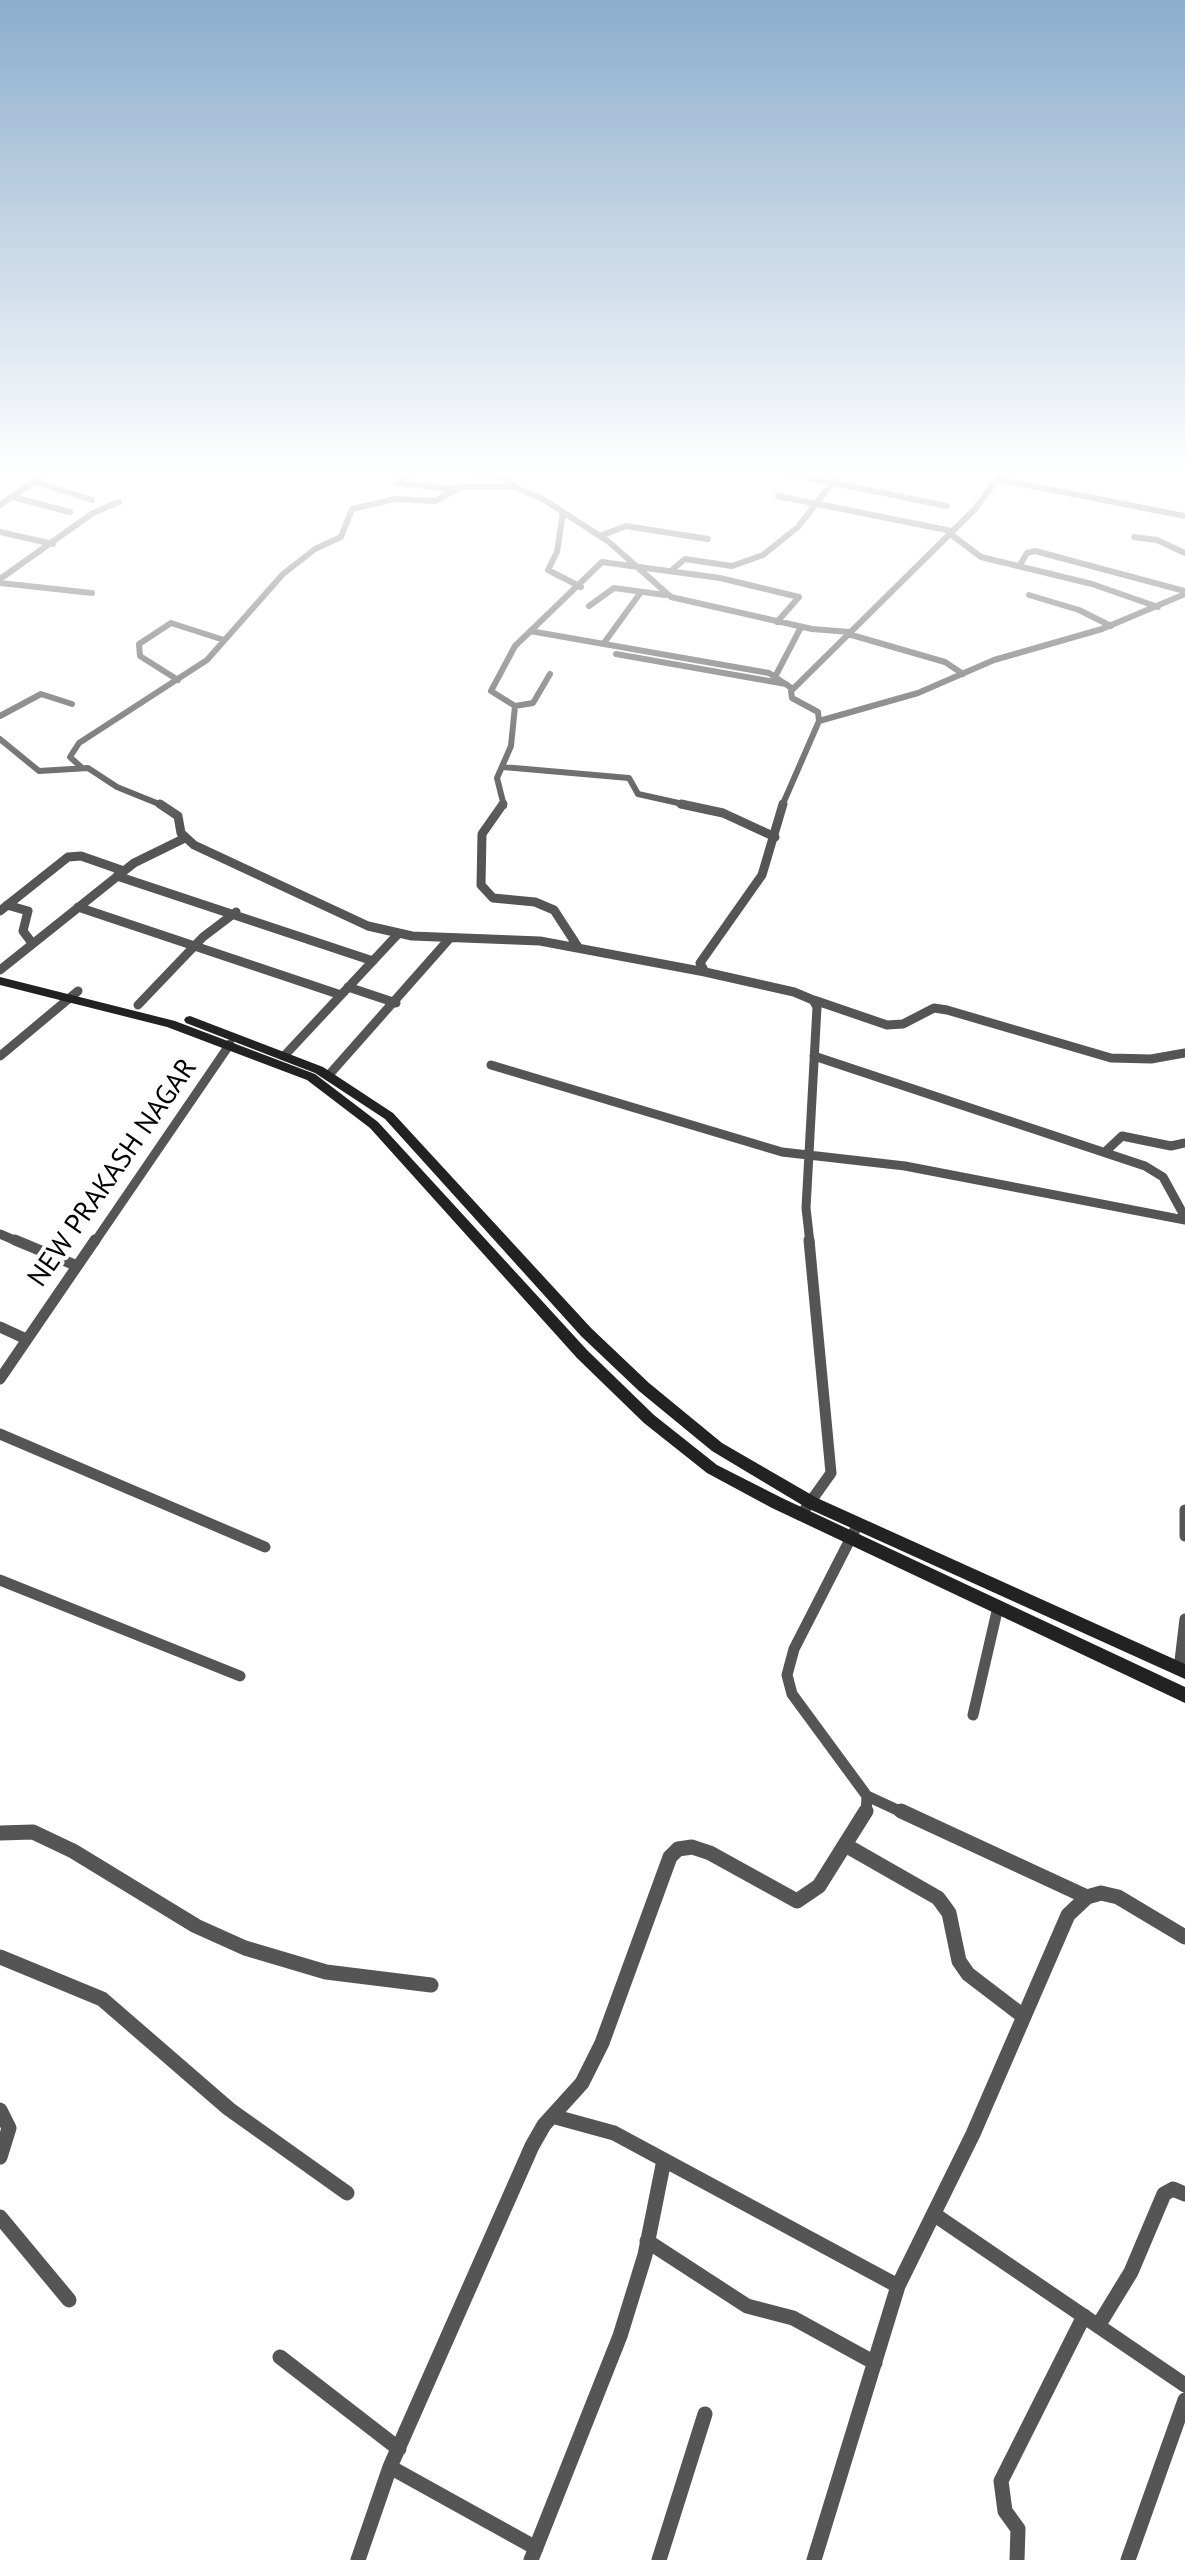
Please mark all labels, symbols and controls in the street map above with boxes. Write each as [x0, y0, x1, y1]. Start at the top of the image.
street label: NEW PRAKASH NAGAR [22, 1052, 204, 1294]

